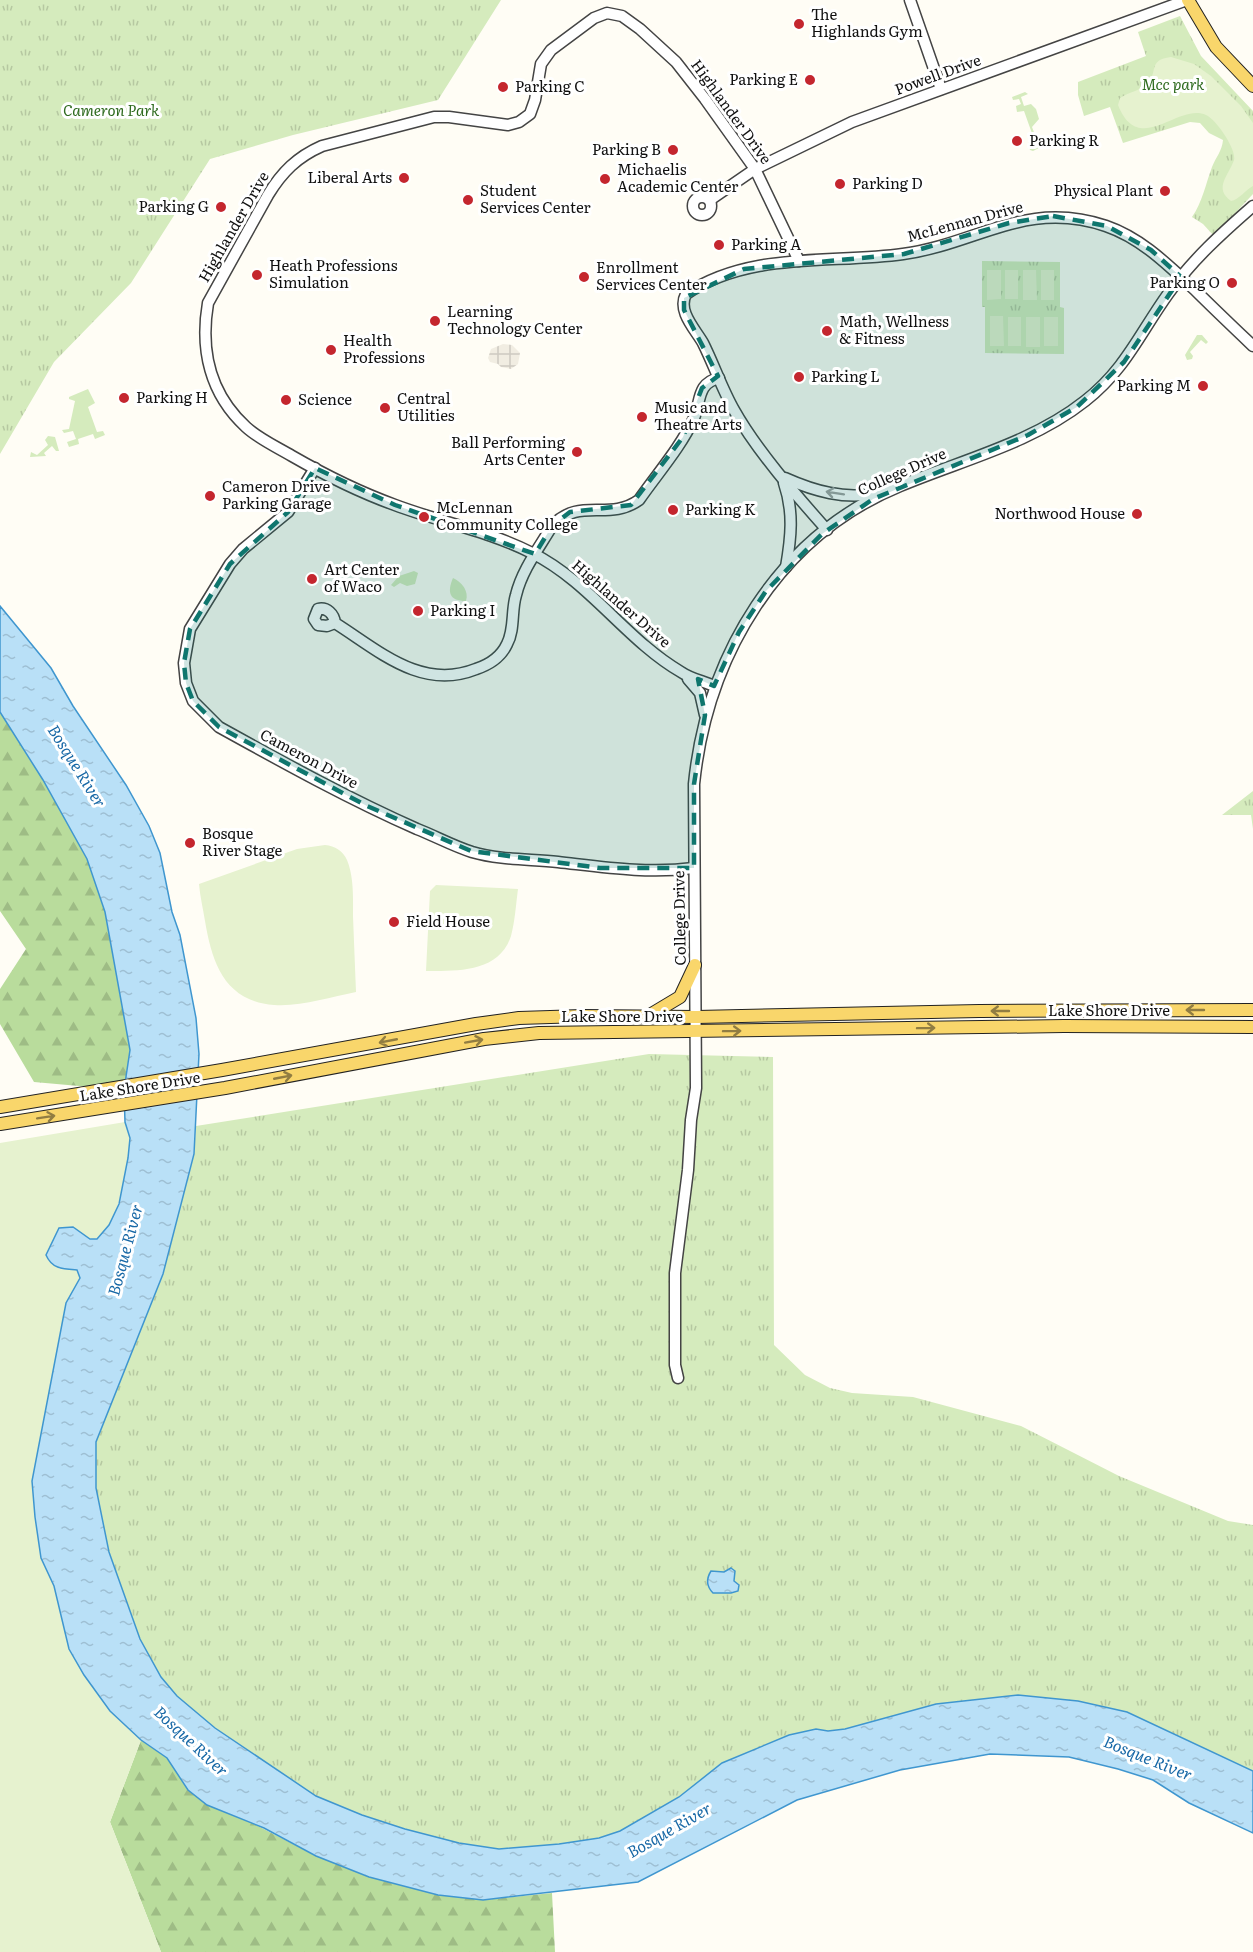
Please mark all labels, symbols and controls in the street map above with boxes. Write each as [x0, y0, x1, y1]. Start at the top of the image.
place label: The Highlands Gym [811, 2, 923, 42]
marker: The Highlands Gym [792, 17, 806, 31]
street label: Powell Drive [891, 47, 984, 100]
street label: Highlander Drive [686, 54, 778, 168]
place label: Parking E [729, 67, 798, 90]
park label: Mcc park [1142, 72, 1205, 95]
marker: Parking E [803, 73, 817, 87]
place label: Parking C [515, 74, 585, 97]
marker: Parking C [496, 80, 510, 94]
park label: Cameron Park [63, 98, 160, 121]
place label: Parking R [1029, 128, 1099, 151]
marker: Parking R [1010, 134, 1024, 148]
place label: Parking B [592, 137, 661, 160]
marker: Parking B [666, 143, 680, 157]
place label: Michaelis Academic Center [617, 157, 738, 197]
place label: Liberal Arts [307, 165, 392, 188]
street label: Highlander Drive [192, 166, 274, 286]
marker: Liberal Arts [397, 171, 411, 185]
place label: Parking D [852, 171, 923, 194]
marker: Michaelis Academic Center [598, 172, 612, 186]
marker: Parking D [833, 177, 847, 191]
place label: Student Services Center [480, 178, 591, 218]
place label: Physical Plant [1054, 178, 1153, 201]
marker: Physical Plant [1158, 184, 1172, 198]
marker: Student Services Center [461, 193, 475, 207]
place label: Parking G [139, 194, 209, 217]
street label: McLennan Drive [904, 194, 1025, 247]
marker: Parking G [214, 200, 228, 214]
place label: Parking A [731, 232, 801, 255]
marker: Parking A [712, 238, 726, 252]
place label: Heath Professions Simulation [269, 253, 398, 293]
place label: Enrollment Services Center [596, 255, 707, 295]
marker: Heath Professions Simulation [250, 268, 264, 282]
marker: Enrollment Services Center [577, 270, 591, 284]
place label: Parking O [1149, 270, 1220, 293]
marker: Parking O [1225, 276, 1239, 290]
place label: Learning Technology Center [447, 299, 582, 339]
place label: Math, Wellness & Fitness [839, 309, 949, 349]
marker: Learning Technology Center [428, 314, 442, 328]
marker: Math, Wellness & Fitness [820, 324, 834, 338]
place label: Health Professions [343, 328, 425, 368]
marker: Health Professions [324, 343, 338, 357]
place label: Parking L [811, 364, 880, 387]
marker: Parking L [792, 370, 806, 384]
place label: Parking M [1117, 373, 1191, 396]
marker: Parking M [1196, 379, 1210, 393]
place label: Parking H [136, 385, 208, 408]
place label: Central Utilities [397, 386, 455, 426]
place label: Science [298, 387, 352, 410]
marker: Parking H [117, 391, 131, 405]
marker: Science [279, 393, 293, 407]
place label: Music and Theatre Arts [654, 395, 742, 435]
marker: Central Utilities [378, 401, 392, 415]
marker: Music and Theatre Arts [635, 410, 649, 424]
place label: Ball Performing Arts Center [451, 430, 566, 470]
street label: College Drive [853, 441, 950, 500]
marker: Ball Performing Arts Center [570, 445, 584, 459]
place label: Cameron Drive Parking Garage [222, 474, 332, 514]
one-way arrow [825, 488, 845, 499]
marker: Cameron Drive Parking Garage [203, 489, 217, 503]
place label: McLennan Community College [436, 495, 578, 535]
place label: Parking K [685, 497, 756, 520]
place label: Northwood House [994, 501, 1125, 524]
marker: Parking K [666, 503, 680, 517]
marker: Northwood House [1130, 507, 1144, 521]
marker: McLennan Community College [417, 510, 431, 524]
street label: Highlander Drive [567, 553, 677, 653]
place label: Art Center of Waco [324, 557, 399, 597]
marker: Art Center of Waco [305, 572, 319, 586]
place label: Parking I [430, 598, 495, 621]
marker: Parking I [411, 604, 425, 618]
water label: Bosque River [43, 719, 113, 812]
street label: Cameron Drive [256, 722, 363, 793]
place label: Bosque River Stage [202, 821, 283, 861]
marker: Bosque River Stage [183, 836, 197, 850]
street label: College Drive [666, 870, 691, 966]
place label: Field House [406, 909, 490, 932]
marker: Field House [387, 915, 401, 929]
street label: Lake Shore Drive [1048, 998, 1170, 1021]
street label: Lake Shore Drive [561, 1004, 683, 1027]
one-way arrow [1185, 1004, 1205, 1016]
one-way arrow [990, 1005, 1010, 1017]
one-way arrow [916, 1022, 936, 1034]
one-way arrow [721, 1025, 741, 1037]
one-way arrow [464, 1035, 483, 1046]
one-way arrow [379, 1036, 398, 1047]
street label: Lake Shore Drive [78, 1065, 202, 1106]
one-way arrow [272, 1071, 292, 1082]
one-way arrow [36, 1112, 56, 1123]
water label: Bosque River [100, 1201, 148, 1298]
water label: Bosque River [149, 1700, 234, 1781]
water label: Bosque River [1100, 1728, 1196, 1786]
water label: Bosque River [622, 1795, 715, 1863]

